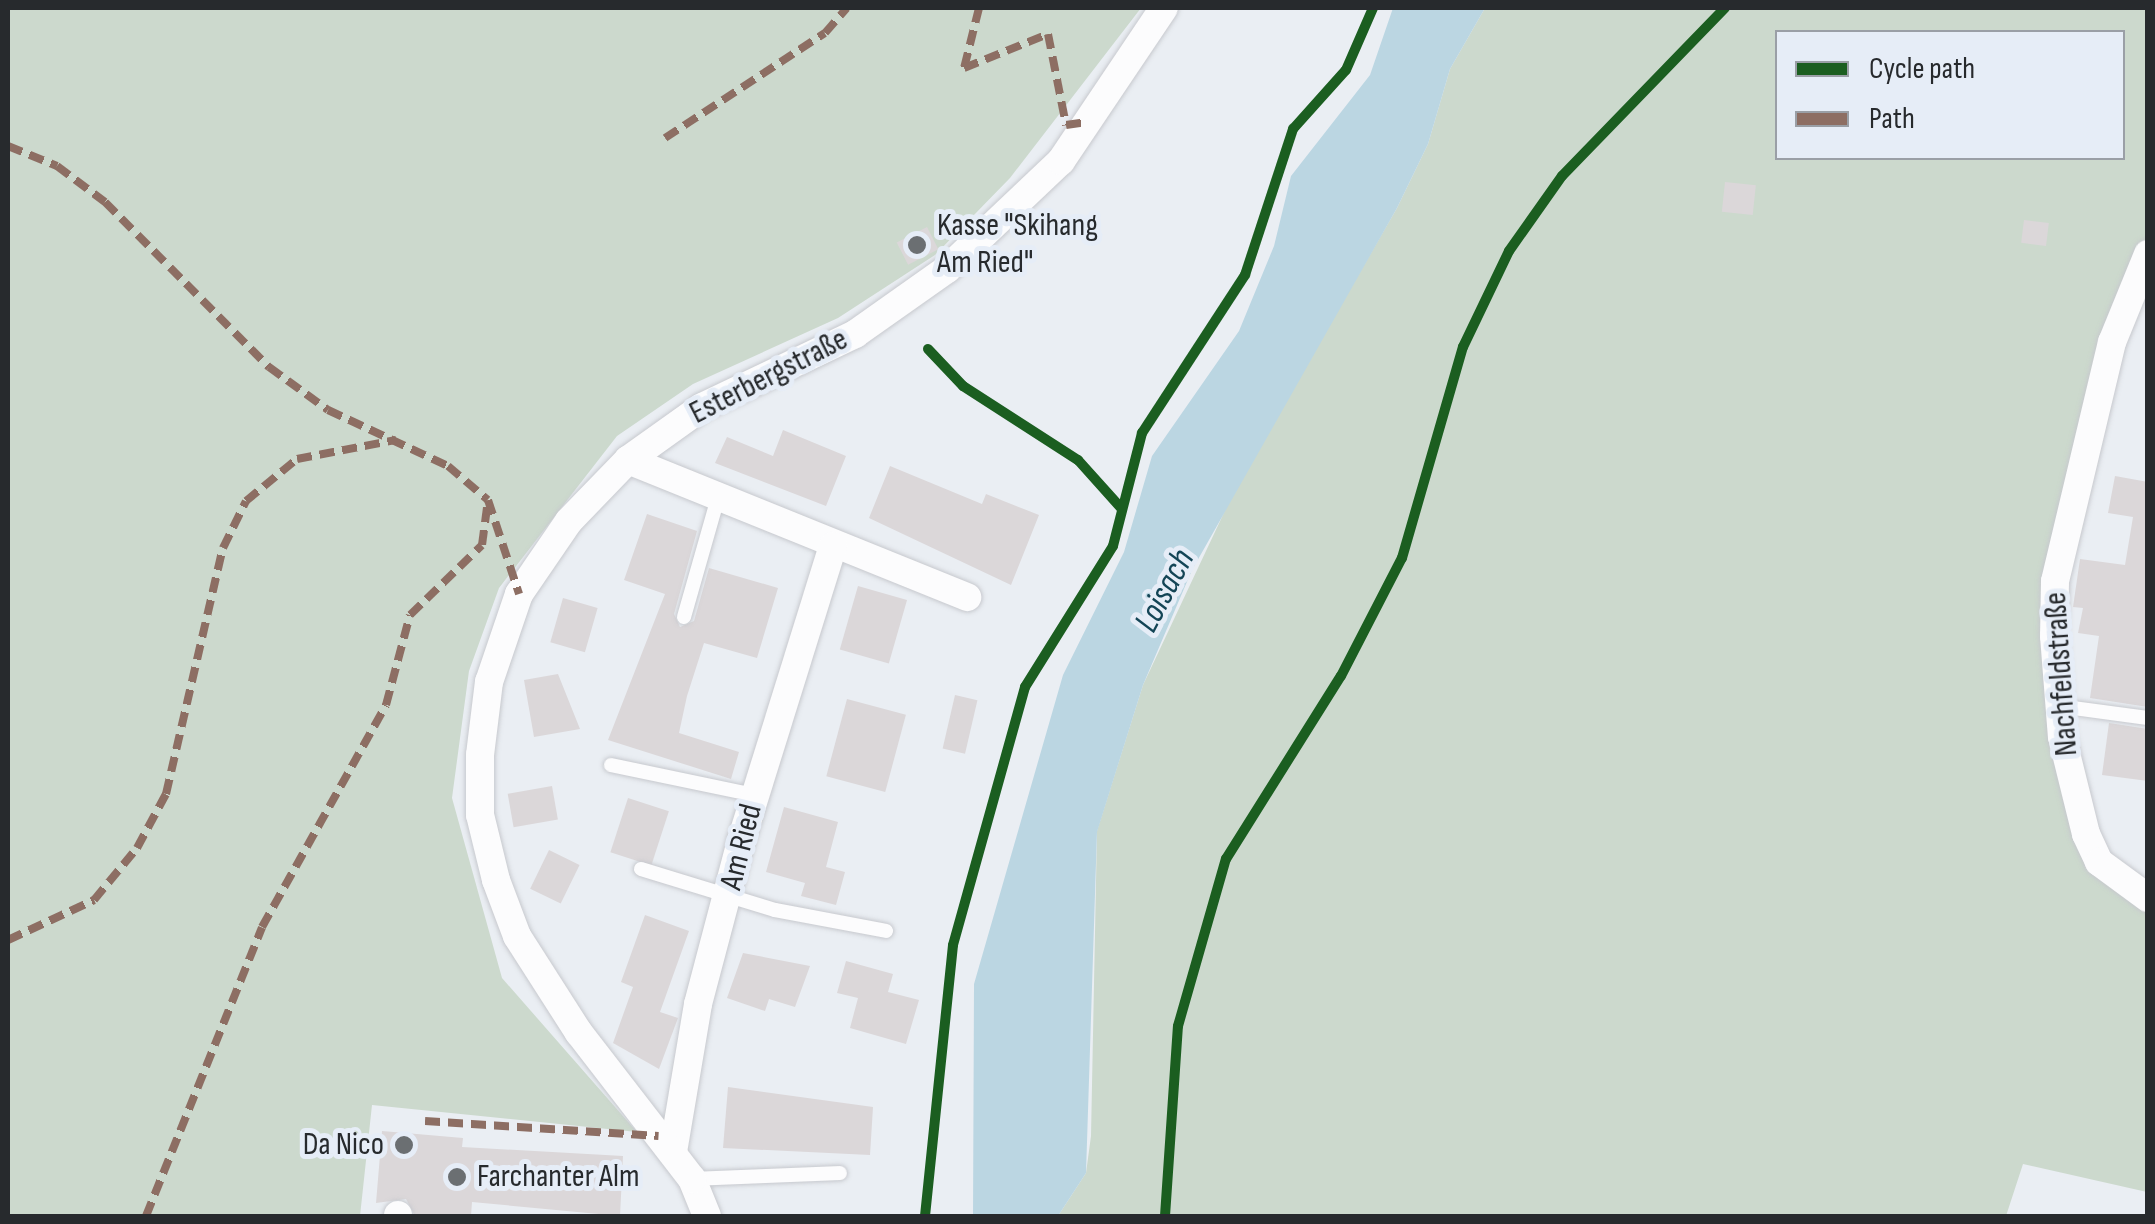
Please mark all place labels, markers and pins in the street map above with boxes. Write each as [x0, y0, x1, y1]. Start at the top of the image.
place label: Kasse "Skihang Am Ried" [937, 208, 1098, 283]
marker: Kasse "Skihang Am Ried" [906, 234, 928, 256]
place label: Da Nico [303, 1126, 384, 1164]
marker: Da Nico [393, 1134, 415, 1156]
place label: Farchanter Alm [477, 1158, 640, 1196]
marker: Farchanter Alm [446, 1166, 468, 1188]

